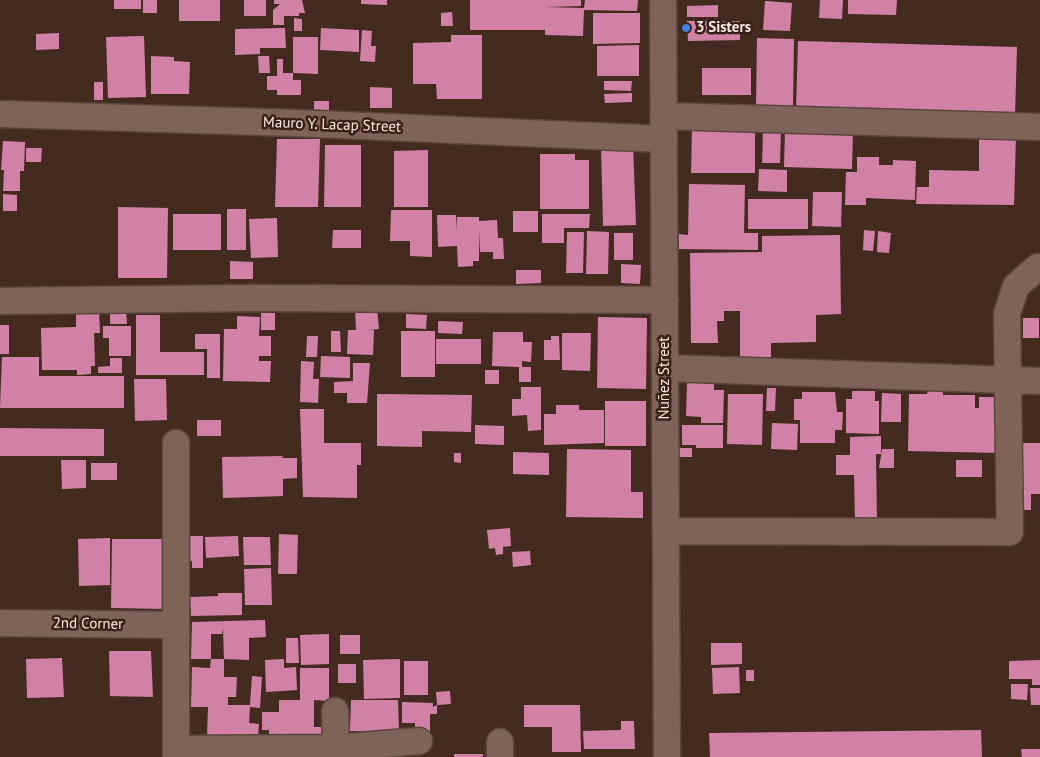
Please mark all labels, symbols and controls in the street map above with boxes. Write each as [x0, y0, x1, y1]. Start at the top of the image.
place label: 3 Sisters [696, 19, 751, 37]
marker: 3 Sisters [680, 22, 692, 34]
street label: Mauro Y. Lacap Street [263, 114, 401, 136]
street label: Nuñez Street [656, 337, 674, 419]
street label: 2nd Corner [53, 614, 123, 634]

